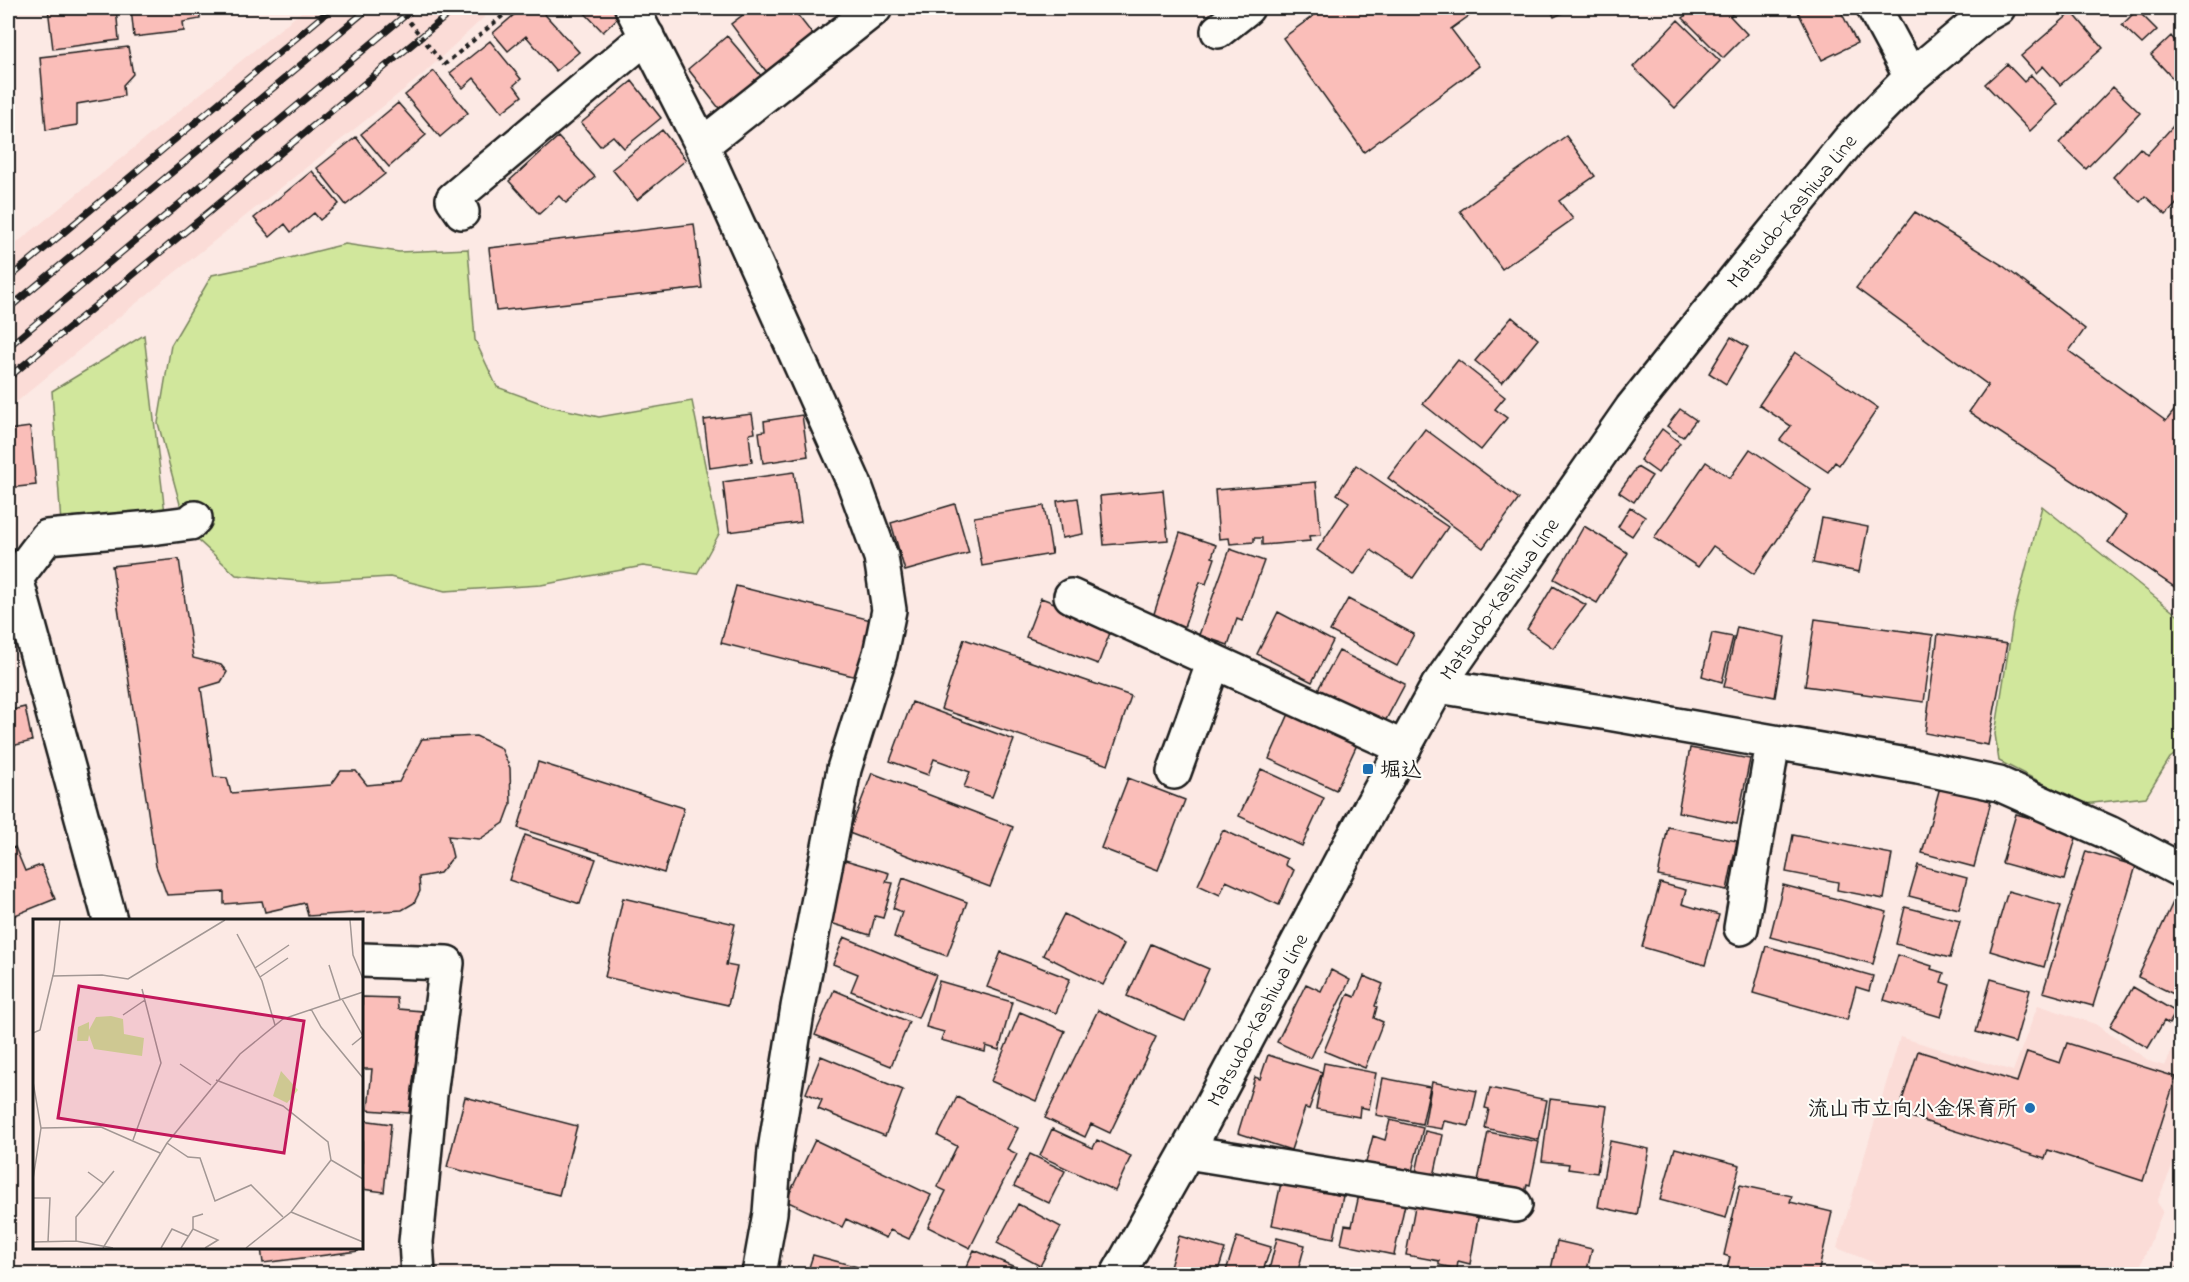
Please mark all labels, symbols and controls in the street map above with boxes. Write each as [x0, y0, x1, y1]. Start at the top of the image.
street label: Matsudo-Kashiwa Line [1720, 128, 1866, 296]
street label: Matsudo-Kashiwa Line [1433, 512, 1568, 687]
place label: 堀込 [1380, 756, 1422, 786]
marker: 堀込 [1361, 762, 1375, 776]
inset map [33, 919, 363, 1249]
street label: Matsudo-Kashiwa Line [1201, 928, 1317, 1112]
place label: 流山市立向小金保育所 [1808, 1095, 2018, 1125]
marker: 流山市立向小金保育所 [2023, 1101, 2037, 1115]

